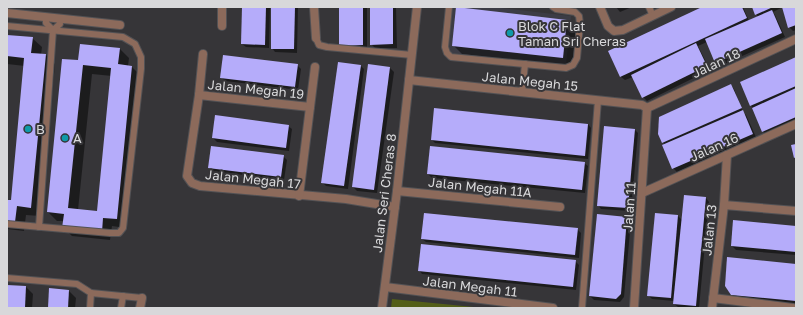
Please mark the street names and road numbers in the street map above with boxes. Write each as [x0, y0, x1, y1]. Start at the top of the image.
street label: Jalan 18 [689, 45, 743, 81]
street label: Jalan Megah 15 [481, 68, 579, 94]
street label: Jalan Megah 19 [207, 76, 305, 102]
street label: Jalan 16 [687, 129, 741, 165]
street label: Jalan Seri Cheras 8 [369, 133, 399, 253]
street label: Jalan Megah 17 [205, 166, 302, 192]
street label: Jalan Megah 11A [427, 174, 533, 200]
street label: Jalan 11 [619, 182, 639, 232]
street label: Jalan 13 [698, 204, 720, 256]
street label: Jalan Megah 11 [422, 272, 518, 300]

